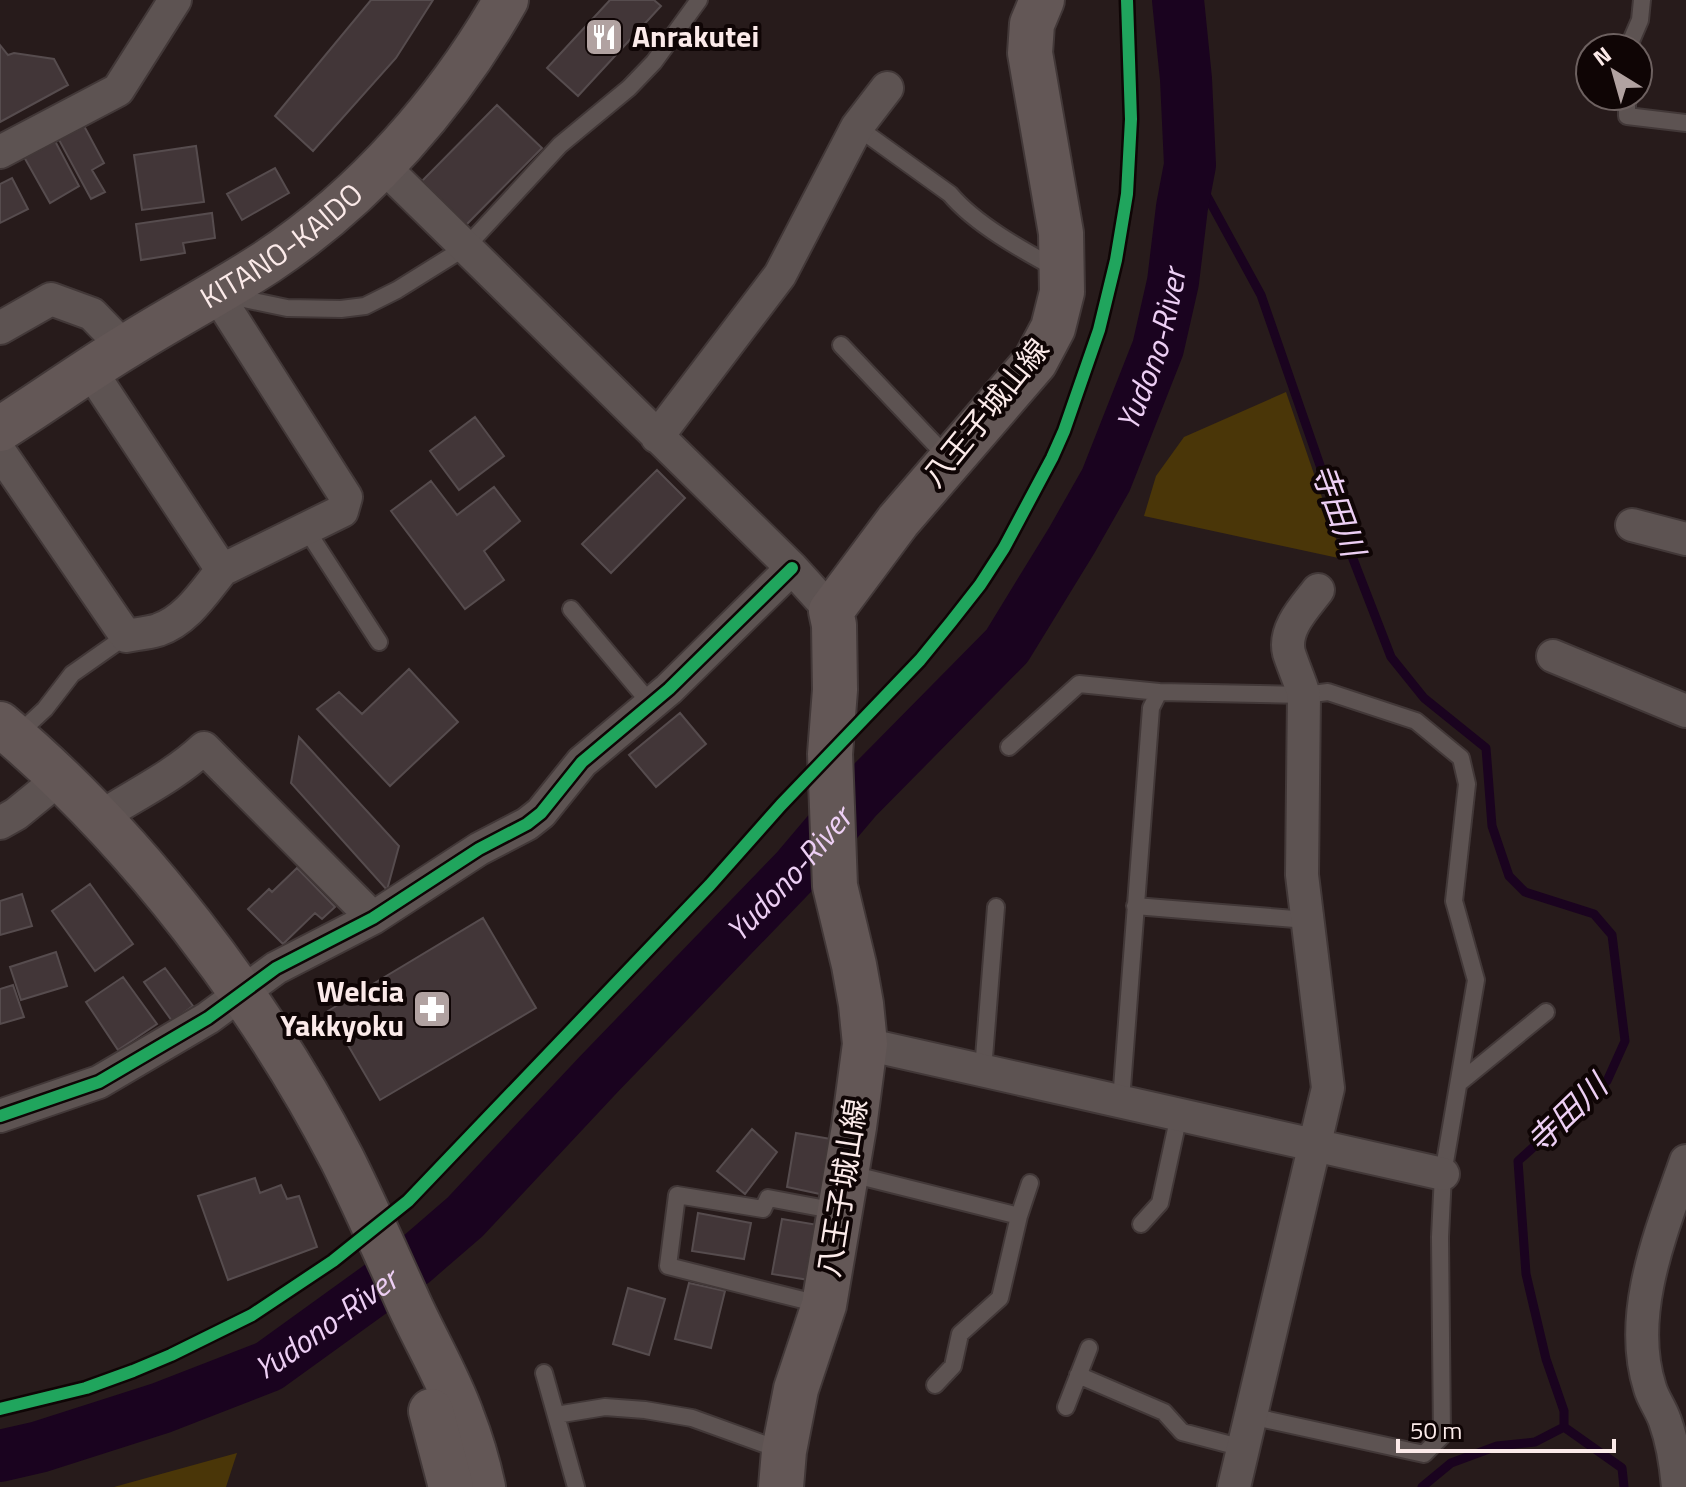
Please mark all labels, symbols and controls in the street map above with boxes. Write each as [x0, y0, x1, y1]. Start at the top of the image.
place label: Anrakutei [632, 13, 759, 59]
restaurant icon: Anrakutei [583, 16, 625, 58]
north arrow [1574, 32, 1654, 112]
text: N [1586, 38, 1618, 74]
street label: KITANO-KAIDO [191, 172, 373, 320]
water label: Yudono-River [1103, 262, 1198, 437]
street label: 八王子城山線 [911, 328, 1060, 497]
water label: 寺田川 [1300, 456, 1379, 566]
water label: Yudono-River [714, 793, 865, 952]
place label: Welcia Yakkyoku [280, 968, 404, 1048]
pharmacy icon: Welcia Yakkyoku [411, 988, 453, 1030]
water label: 寺田川 [1515, 1061, 1620, 1164]
street label: 八王子城山線 [805, 1095, 879, 1280]
water label: Yudono-River [247, 1253, 410, 1392]
scale bar [1398, 1403, 1614, 1453]
text: 50 m [1410, 1412, 1462, 1448]

